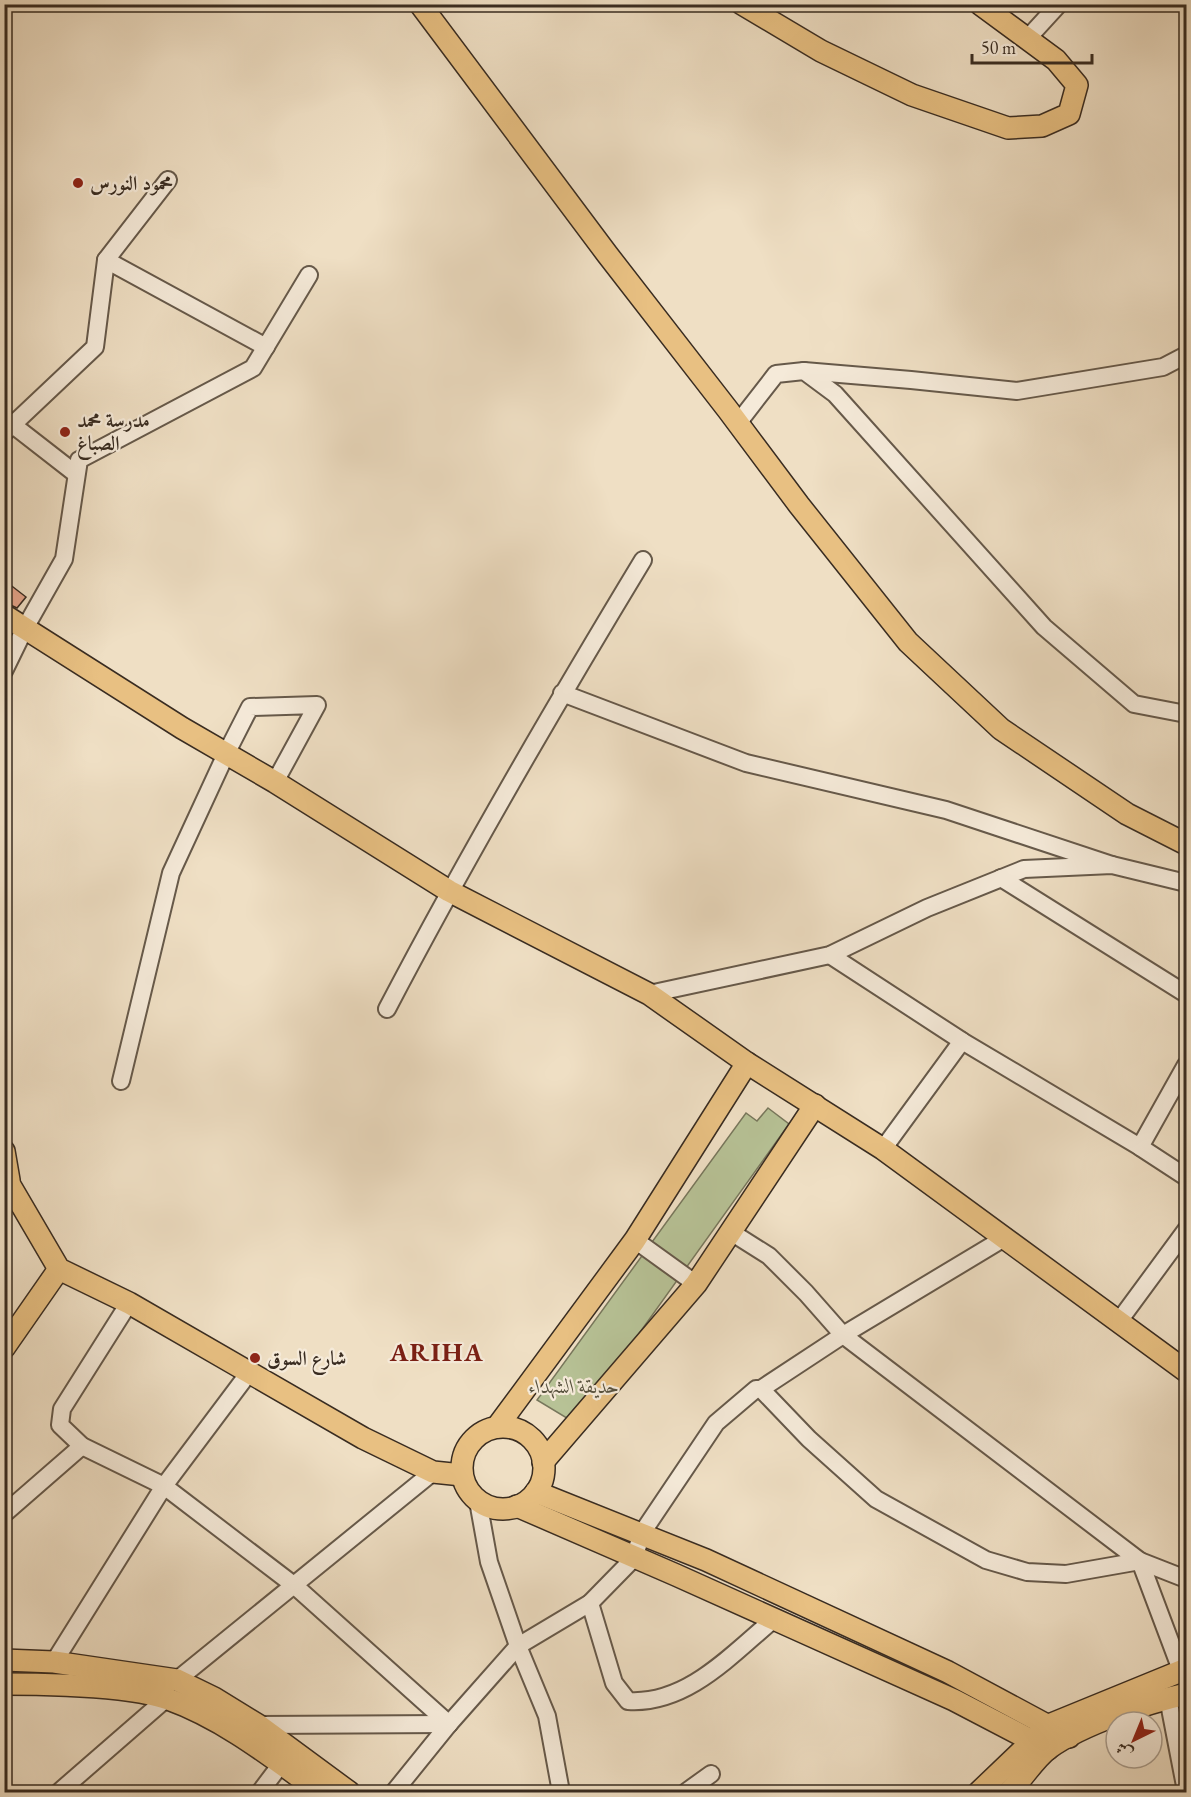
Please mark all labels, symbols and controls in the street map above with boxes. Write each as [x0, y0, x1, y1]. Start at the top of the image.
scale bar [972, 27, 1092, 65]
text: 50 m [981, 36, 1016, 59]
place label: محمود النورس [90, 170, 173, 196]
marker: محمود النورس [71, 176, 85, 190]
place label: مدرسة محمد الصباغ [77, 407, 150, 460]
marker: مدرسة محمد الصباغ [58, 425, 72, 439]
district label: ARIHA [389, 1335, 484, 1369]
place label: شارع السوق [267, 1345, 346, 1375]
marker: شارع السوق [248, 1351, 262, 1365]
park label: حديقة الشهداء [529, 1373, 619, 1399]
north arrow [1104, 1710, 1164, 1770]
text: ش [1111, 1738, 1137, 1764]

